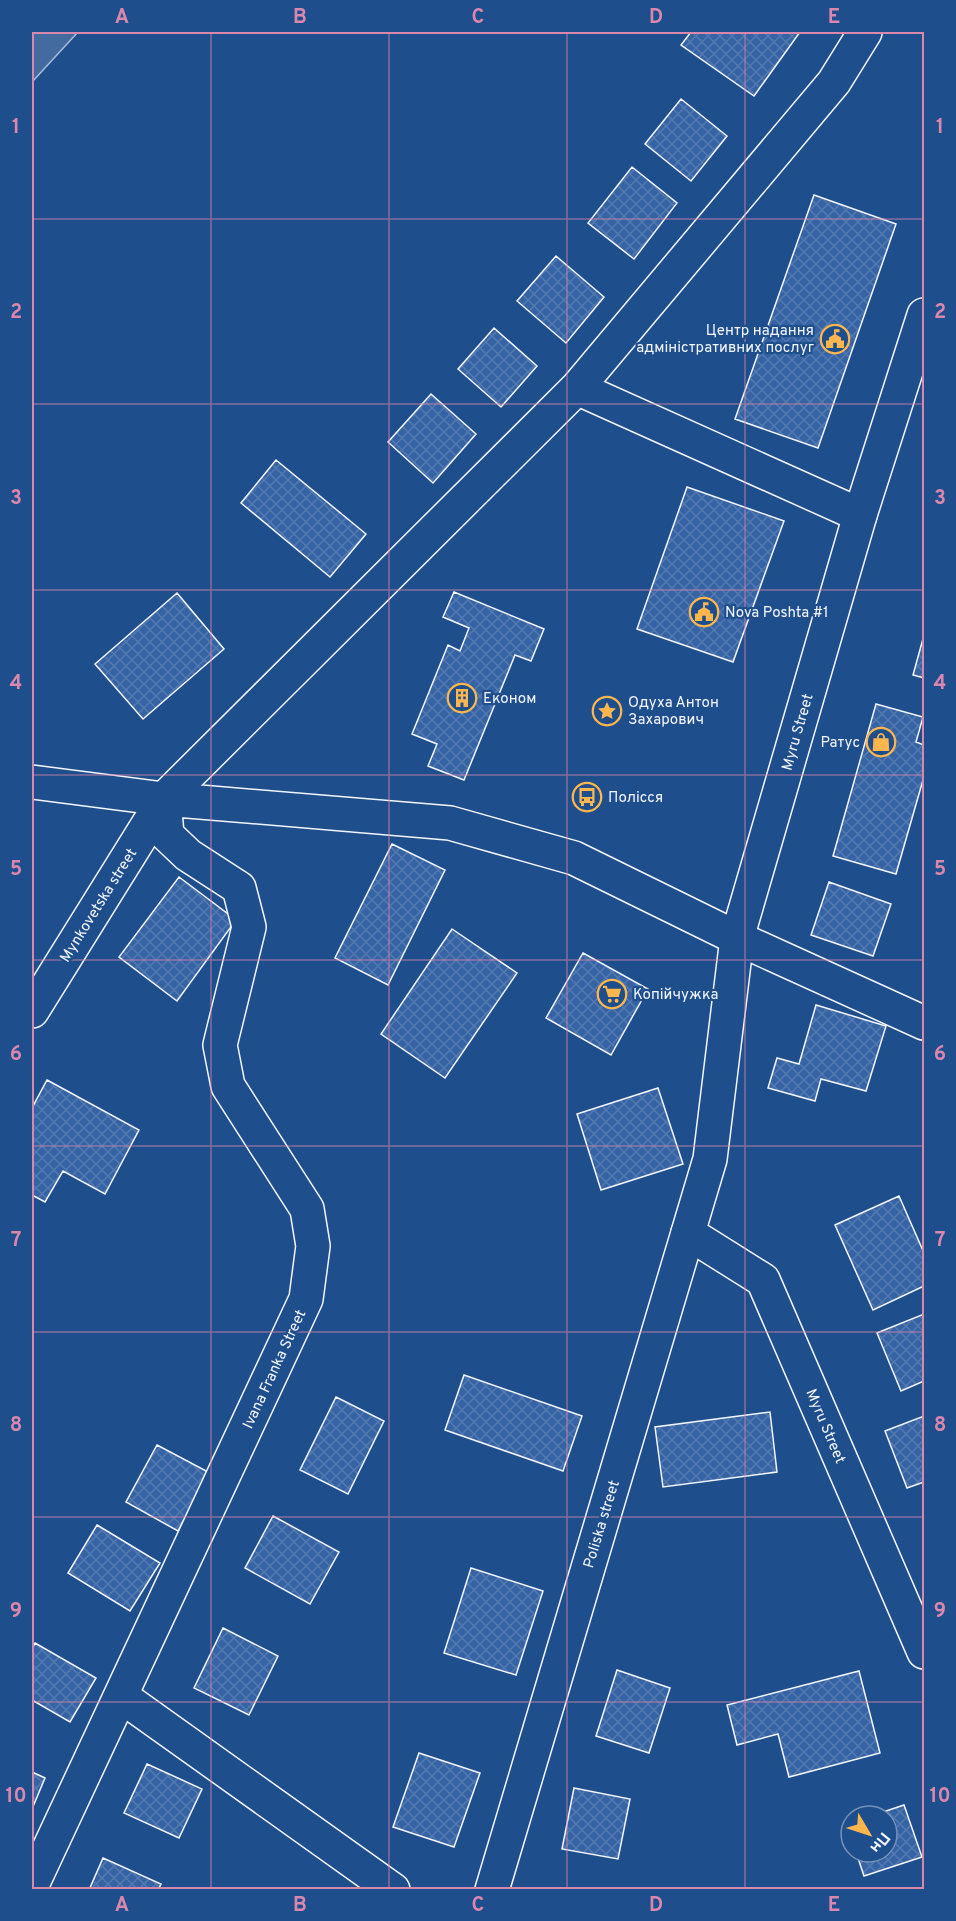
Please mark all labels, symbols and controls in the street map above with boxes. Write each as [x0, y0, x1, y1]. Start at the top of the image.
text: A [115, 5, 129, 31]
text: B [293, 5, 307, 31]
text: C [472, 5, 484, 31]
text: D [649, 5, 663, 31]
text: E [828, 5, 840, 31]
text: 1 [12, 115, 20, 141]
text: 1 [936, 115, 944, 141]
text: 2 [10, 300, 22, 326]
text: 2 [934, 300, 946, 326]
place label: Центр надання адміністративних послуг [636, 322, 814, 358]
public building icon: Центр надання адміністративних послуг [819, 323, 851, 355]
text: 3 [10, 486, 22, 512]
text: 3 [934, 486, 946, 512]
public building icon: Nova Poshta #1 [688, 596, 720, 628]
place label: Nova Poshta #1 [725, 604, 828, 623]
text: 4 [10, 671, 22, 697]
text: 4 [934, 671, 946, 697]
building icon: Економ [446, 682, 478, 714]
place label: Економ [483, 690, 536, 709]
street label: Myru Street [778, 692, 818, 773]
place label: Одуха Антон Захарович [628, 694, 719, 730]
place icon: Одуха Антон Захарович [591, 695, 623, 727]
shop icon: Ратус [865, 726, 897, 758]
place label: Ратус [820, 734, 860, 753]
bus stop icon: Полісся [571, 781, 603, 813]
place label: Полісся [608, 789, 663, 808]
street label: Mynkovetska street [57, 845, 142, 966]
text: 5 [10, 857, 22, 883]
text: 5 [934, 857, 946, 883]
supermarket icon: Копійчужка [596, 978, 628, 1010]
place label: Копійчужка [633, 986, 718, 1005]
text: 6 [10, 1042, 22, 1068]
text: 6 [934, 1042, 946, 1068]
text: 7 [11, 1228, 21, 1254]
text: 7 [935, 1228, 945, 1254]
street label: Ivana Franka Street [239, 1307, 311, 1432]
street label: Myru Street [800, 1386, 849, 1467]
text: 8 [10, 1413, 22, 1439]
text: 8 [934, 1413, 946, 1439]
street label: Poliska street [580, 1478, 625, 1571]
text: 9 [10, 1599, 22, 1625]
text: 9 [934, 1599, 946, 1625]
text: 10 [5, 1784, 27, 1810]
text: 10 [929, 1784, 951, 1810]
north arrow [839, 1804, 899, 1864]
text: Пн [865, 1827, 894, 1857]
text: A [115, 1893, 129, 1919]
text: B [293, 1893, 307, 1919]
text: C [472, 1893, 484, 1919]
text: D [649, 1893, 663, 1919]
text: E [828, 1893, 840, 1919]

